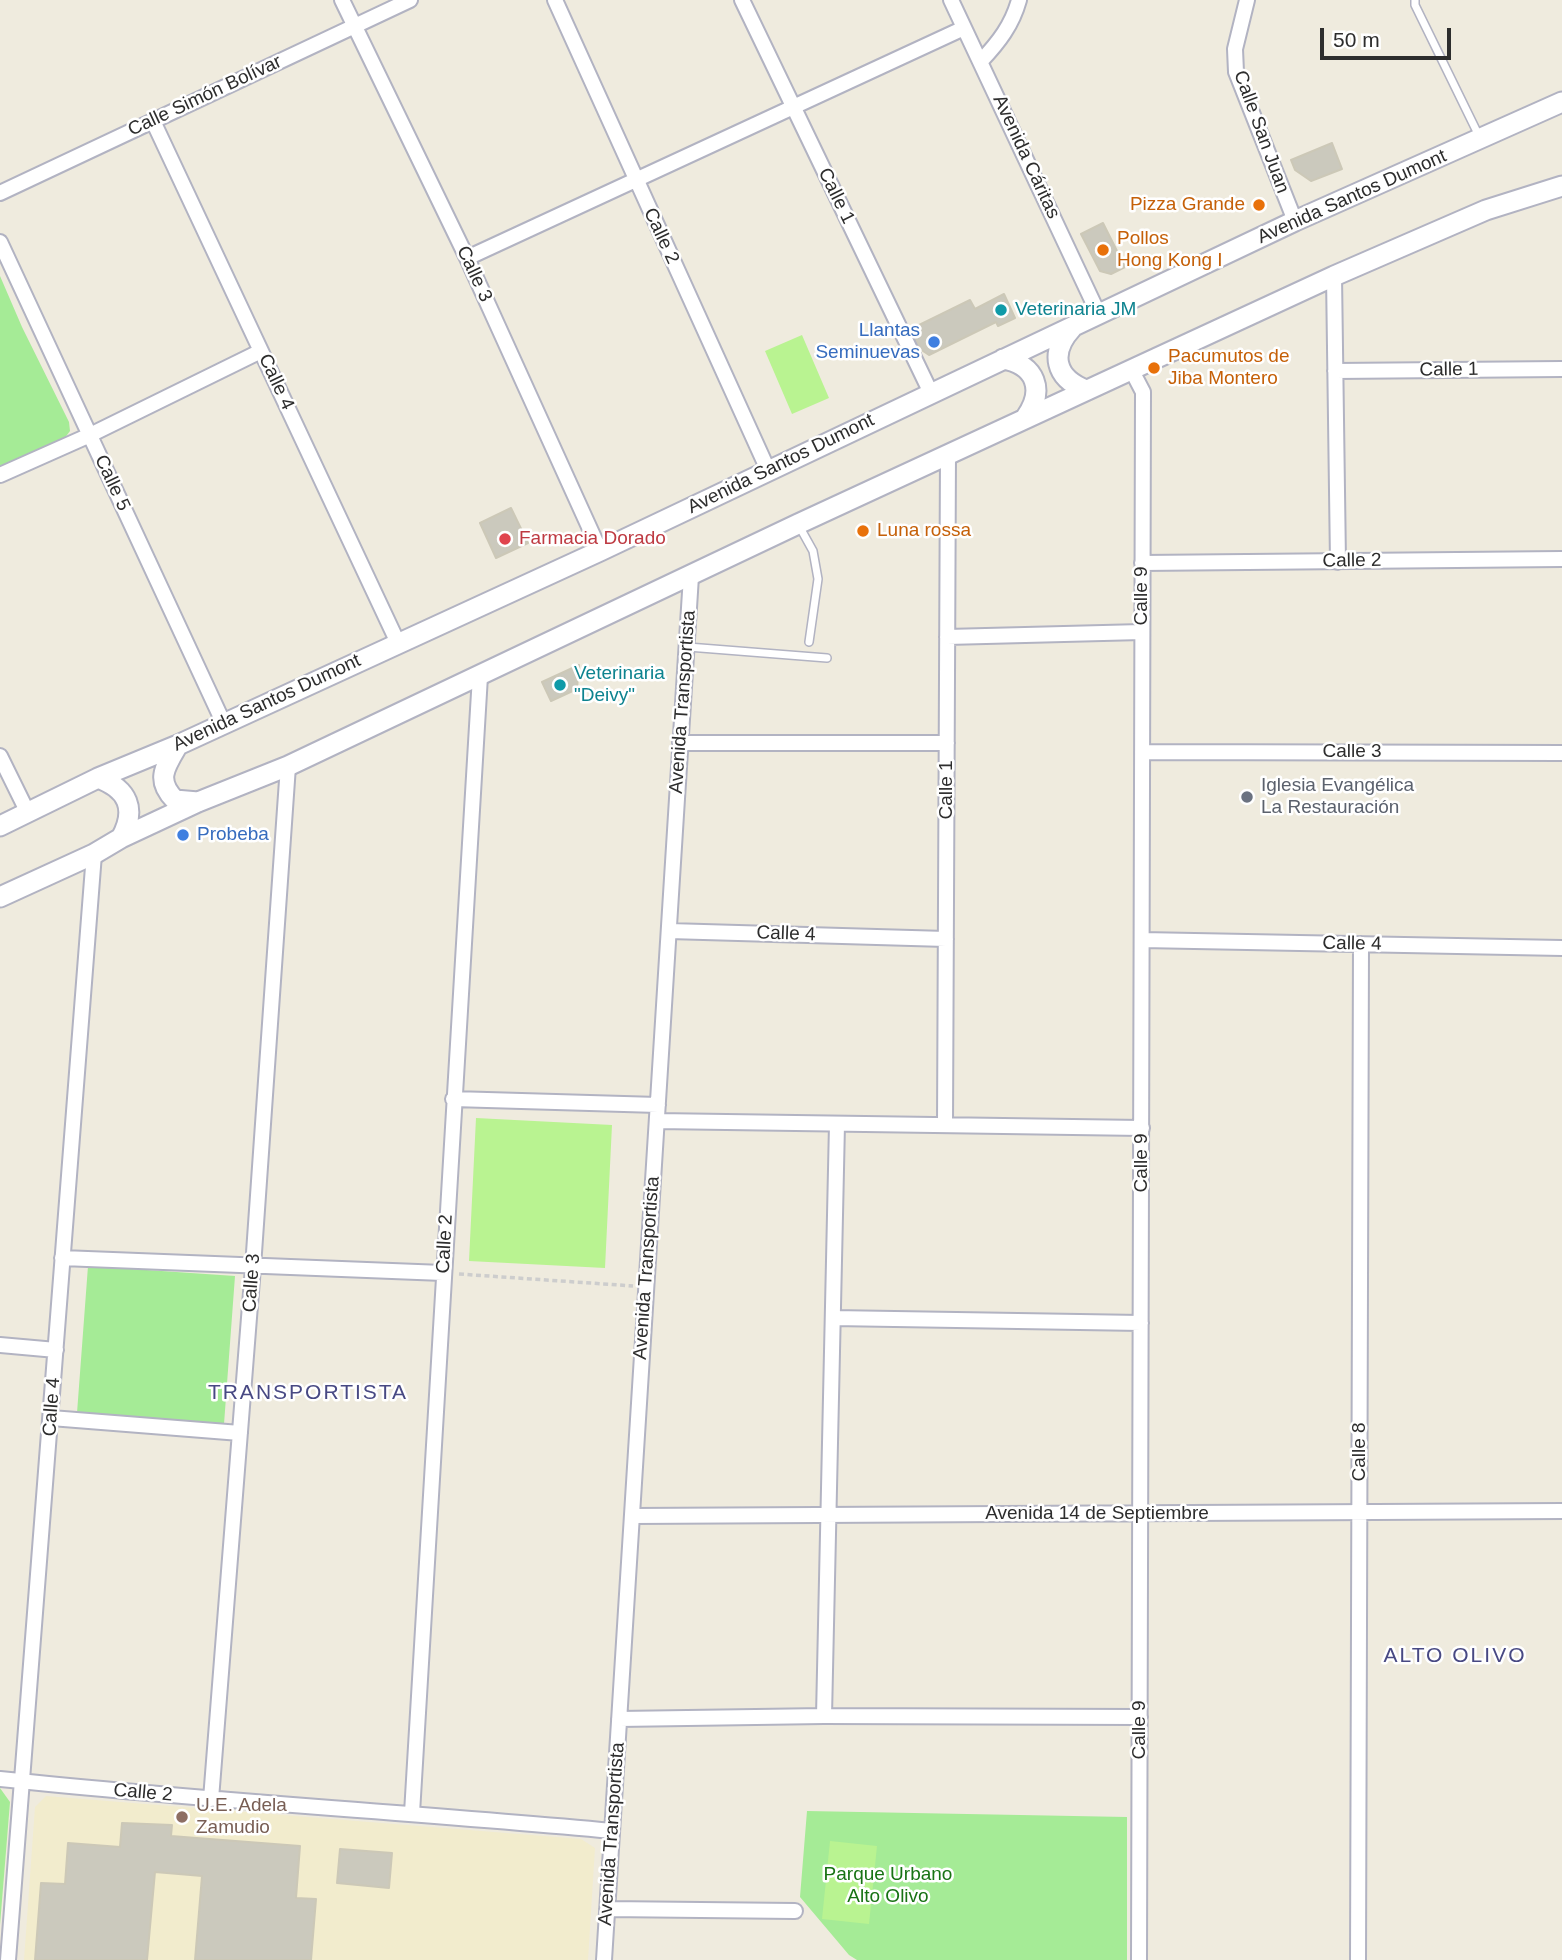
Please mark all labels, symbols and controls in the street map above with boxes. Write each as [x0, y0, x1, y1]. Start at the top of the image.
scale bar [1324, 14, 1455, 58]
text: 50 m [1333, 28, 1380, 51]
street label: Calle Simón Bolívar [125, 50, 285, 142]
street label: Calle San Juan [1228, 68, 1294, 196]
street label: Avenida Cáritas [987, 92, 1065, 222]
street label: Avenida Santos Dumont [1254, 145, 1450, 249]
street label: Calle 1 [813, 164, 859, 228]
place label: Pizza Grande [1130, 194, 1245, 216]
marker: Pizza Grande [1251, 197, 1267, 213]
street label: Calle 2 [638, 204, 684, 268]
place label: Pollos Hong Kong I [1117, 228, 1223, 272]
street label: Calle 3 [451, 242, 497, 306]
marker: Pollos Hong Kong I [1095, 242, 1111, 258]
place label: Veterinaria JM [1015, 299, 1136, 321]
marker: Veterinaria JM [993, 302, 1009, 318]
place label: Llantas Seminuevas [815, 320, 920, 364]
marker: Llantas Seminuevas [926, 334, 942, 350]
place label: Pacumutos de Jiba Montero [1168, 346, 1289, 390]
street label: Calle 4 [253, 350, 299, 414]
street label: Calle 1 [1419, 358, 1479, 382]
marker: Pacumutos de Jiba Montero [1146, 360, 1162, 376]
street label: Avenida Santos Dumont [684, 409, 878, 519]
street label: Calle 5 [89, 451, 135, 515]
place label: Luna rossa [877, 520, 971, 542]
marker: Luna rossa [855, 523, 871, 539]
place label: Farmacia Dorado [519, 528, 666, 550]
marker: Farmacia Dorado [497, 531, 513, 547]
street label: Calle 2 [1322, 549, 1382, 573]
street label: Calle 9 [1131, 566, 1153, 626]
street label: Avenida Transportista [665, 610, 701, 794]
street label: Avenida Santos Dumont [169, 649, 365, 757]
place label: Veterinaria "Deivy" [574, 663, 665, 707]
marker: Veterinaria "Deivy" [552, 677, 568, 693]
street label: Calle 3 [1322, 741, 1382, 763]
street label: Calle 1 [936, 760, 958, 820]
place label: Iglesia Evangélica La Restauración [1261, 775, 1414, 819]
marker: Iglesia Evangélica La Restauración [1239, 789, 1255, 805]
place label: Probeba [197, 824, 269, 846]
marker: Probeba [175, 827, 191, 843]
street label: Calle 4 [756, 922, 816, 946]
street label: Calle 4 [1322, 932, 1382, 956]
street label: Calle 9 [1131, 1133, 1153, 1193]
street label: Avenida Transportista [629, 1176, 665, 1360]
street label: Calle 2 [432, 1214, 458, 1274]
street label: Calle 3 [239, 1253, 265, 1313]
street label: Calle 4 [39, 1377, 65, 1437]
district label: TRANSPORTISTA [210, 1380, 406, 1406]
street label: Calle 8 [1349, 1422, 1371, 1482]
street label: Avenida 14 de Septiembre [985, 1503, 1209, 1525]
district label: ALTO OLIVO [1385, 1643, 1525, 1669]
street label: Calle 9 [1129, 1700, 1151, 1760]
street label: Avenida Transportista [594, 1742, 630, 1926]
street label: Calle 2 [113, 1779, 173, 1807]
place label: U.E. Adela Zamudio [196, 1795, 287, 1839]
marker: U.E. Adela Zamudio [174, 1809, 190, 1825]
park label: Parque Urbano Alto Olivo [824, 1864, 952, 1908]

